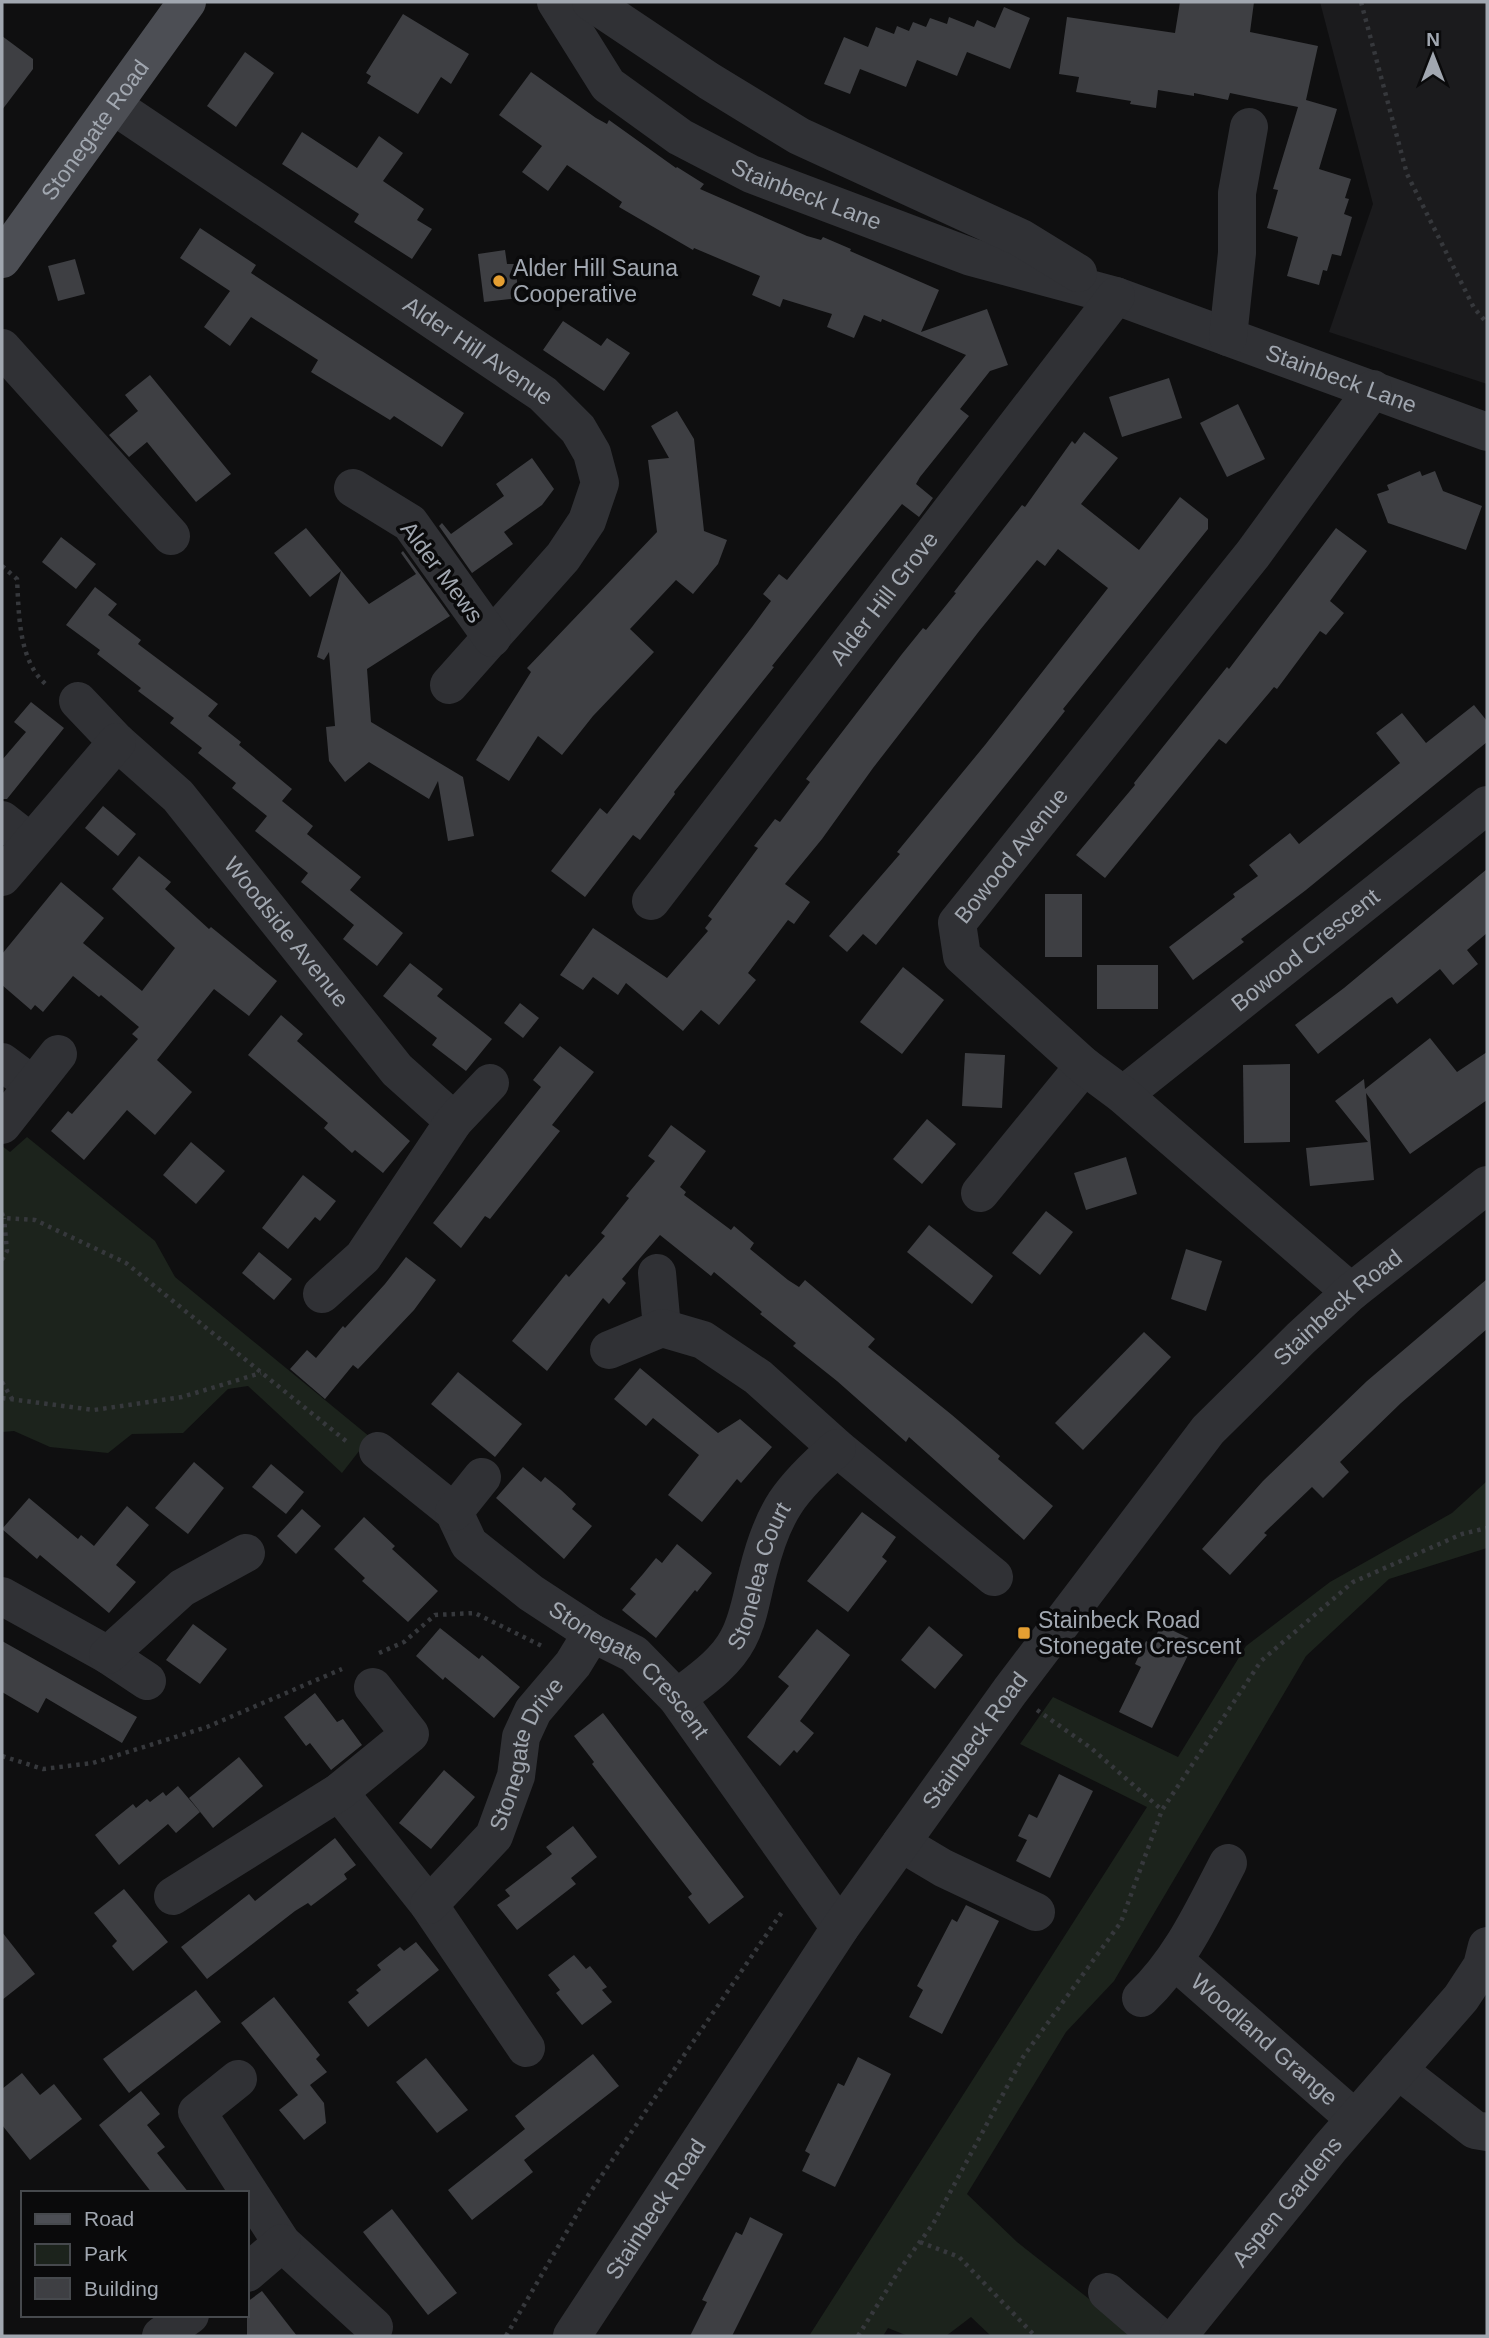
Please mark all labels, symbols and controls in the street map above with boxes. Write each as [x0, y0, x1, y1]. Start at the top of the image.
north arrow [1398, 21, 1468, 91]
text: N [1426, 29, 1440, 50]
street label: Stonegate Road [36, 55, 154, 205]
street label: Stainbeck Lane [727, 153, 885, 235]
place label: Alder Hill Sauna Cooperative [513, 255, 678, 307]
marker: Alder Hill Sauna Cooperative [491, 273, 507, 289]
street label: Alder Hill Avenue [399, 291, 559, 410]
street label: Stainbeck Lane [1262, 339, 1420, 418]
street label: Alder Mews [395, 516, 489, 628]
street label: Alder Hill Grove [824, 526, 943, 670]
street label: Bowood Avenue [949, 783, 1073, 928]
street label: Woodside Avenue [219, 852, 354, 1012]
street label: Bowood Crescent [1226, 883, 1385, 1017]
street label: Stainbeck Road [1268, 1244, 1407, 1371]
street label: Stonelea Court [722, 1497, 796, 1654]
street label: Stonegate Crescent [544, 1596, 715, 1744]
place label: Stainbeck Road Stonegate Crescent [1038, 1607, 1242, 1659]
marker: Stainbeck Road Stonegate Crescent [1016, 1625, 1032, 1641]
street label: Stainbeck Road [917, 1667, 1033, 1814]
street label: Stonegate Drive [484, 1672, 569, 1834]
street label: Woodland Grange [1186, 1968, 1343, 2111]
street label: Aspen Gardens [1226, 2131, 1347, 2272]
street label: Stainbeck Road [600, 2134, 711, 2284]
legend [21, 2191, 248, 2317]
text: Road [84, 2207, 134, 2230]
text: Park [84, 2242, 128, 2265]
text: Building [84, 2277, 159, 2300]

